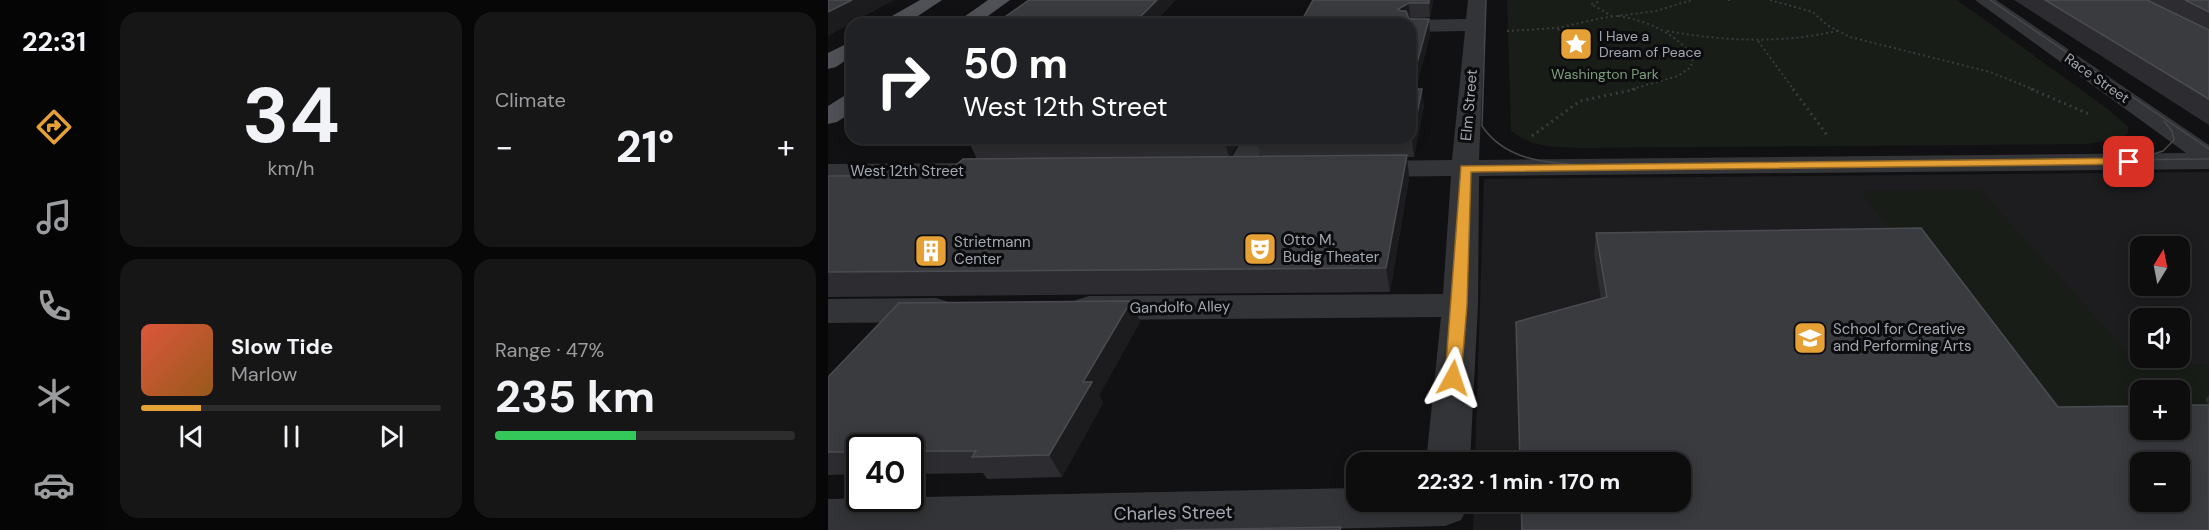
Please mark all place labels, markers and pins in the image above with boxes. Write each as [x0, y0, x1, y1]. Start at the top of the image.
place icon: I Have a Dream of Peace [1558, 26, 1594, 62]
place label: I Have a Dream of Peace [1599, 27, 1701, 61]
pin [2103, 136, 2154, 187]
place label: Otto M. Budig Theater [1283, 230, 1380, 267]
theatre icon: Otto M. Budig Theater [1242, 231, 1278, 267]
place label: Strietmann Center [954, 232, 1031, 269]
building icon: Strietmann Center [913, 233, 949, 269]
place label: School for Creative and Performing Arts [1833, 319, 1972, 356]
school or university icon: School for Creative and Performing Arts [1792, 320, 1828, 356]

